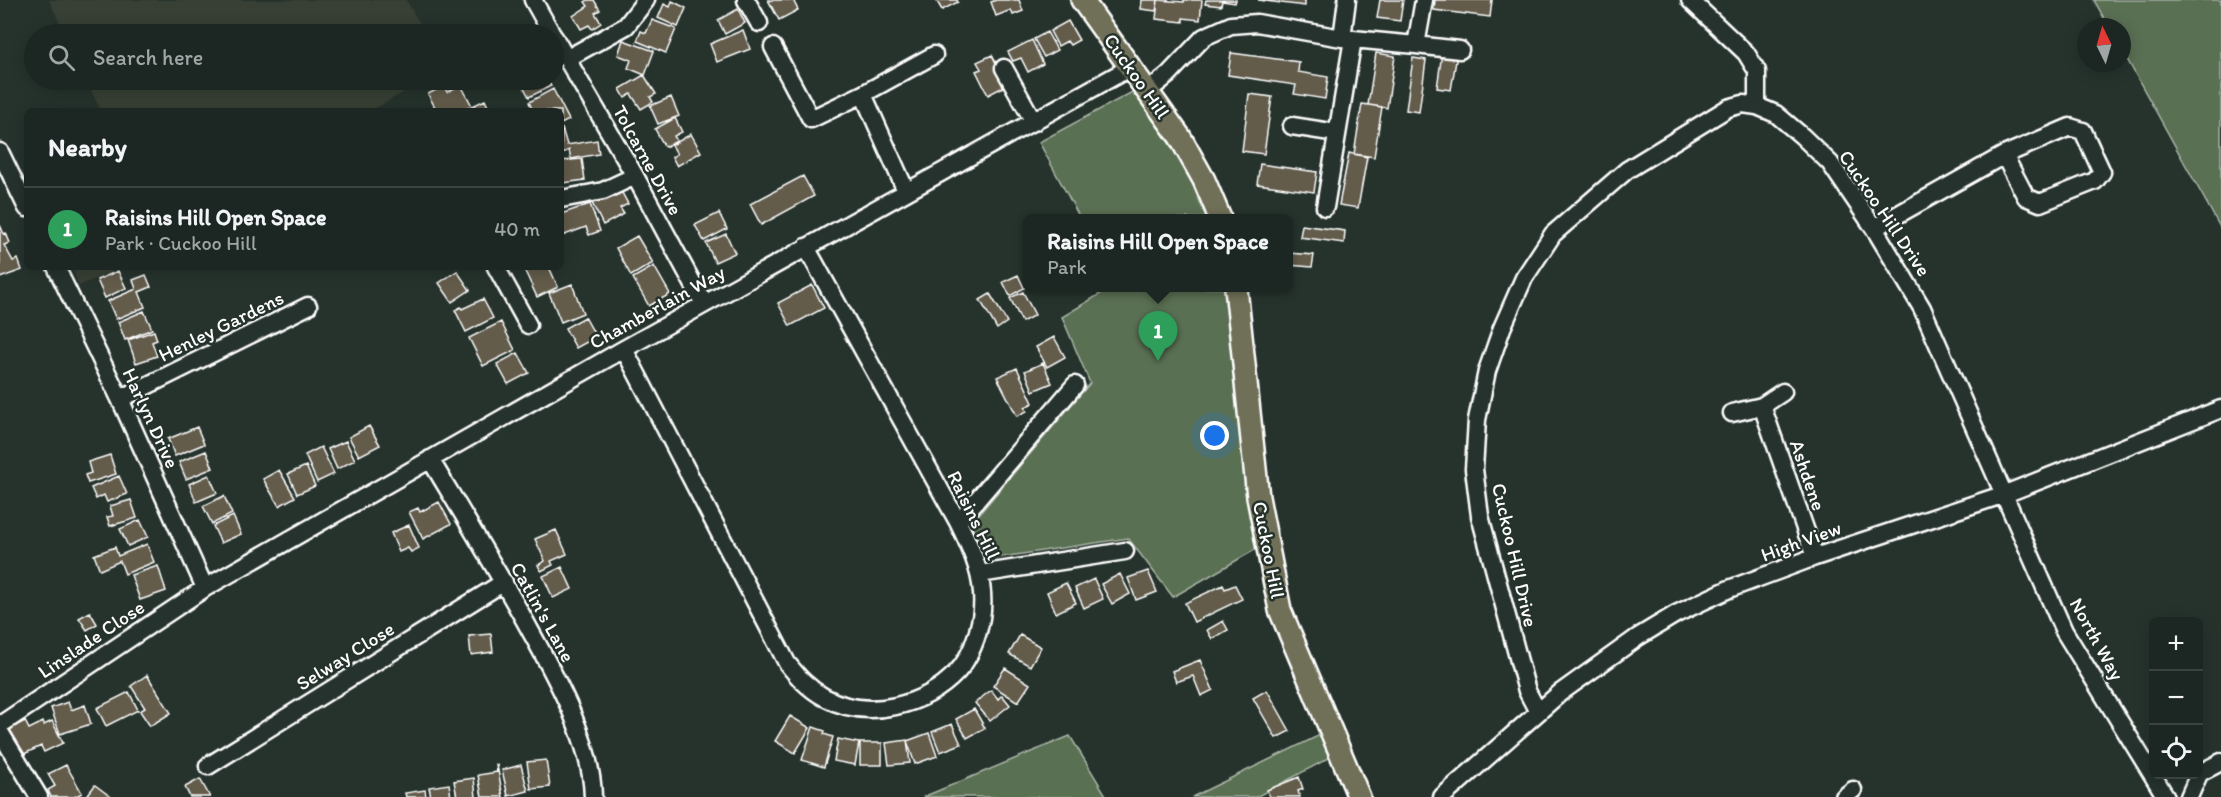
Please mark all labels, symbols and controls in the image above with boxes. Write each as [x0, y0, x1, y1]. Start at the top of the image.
north arrow [2077, 18, 2131, 72]
search box [24, 24, 564, 90]
street label: Cuckoo Hill [1099, 29, 1175, 123]
icon: search [45, 41, 78, 74]
text: Search here [93, 44, 203, 71]
street label: Tolcarne Drive [608, 101, 688, 219]
text: Nearby [48, 131, 127, 163]
street label: Cuckoo Hill Drive [1834, 145, 1936, 281]
text: Raisins Hill Open Space [105, 204, 326, 231]
popup [1023, 214, 1293, 292]
text: 1 [63, 217, 72, 241]
text: 40 m [494, 217, 540, 241]
text: Raisins Hill Open Space [1047, 228, 1269, 255]
text: Park · Cuckoo Hill [105, 231, 257, 255]
text: Park [1047, 255, 1087, 279]
street label: Chamberlain Way [585, 260, 730, 354]
street label: Henley Gardens [154, 285, 288, 367]
pin: 1 [1138, 312, 1178, 361]
street label: Harlyn Drive [117, 364, 185, 472]
your location [1200, 421, 1229, 450]
street label: Ashdene [1785, 437, 1831, 513]
street label: Raisins Hill [942, 467, 1006, 564]
street label: Cuckoo Hill Drive [1487, 481, 1543, 629]
street label: Cuckoo Hill [1248, 499, 1290, 601]
street label: High View [1757, 515, 1845, 567]
street label: Catlin's Lane [506, 558, 580, 666]
street label: North Way [2065, 594, 2130, 685]
street label: Linslade Close [33, 595, 149, 683]
street label: Selway Close [292, 616, 398, 696]
map controls [2149, 617, 2203, 779]
button: + [2149, 617, 2203, 671]
button: − [2149, 671, 2203, 725]
button: locate [2149, 725, 2203, 779]

